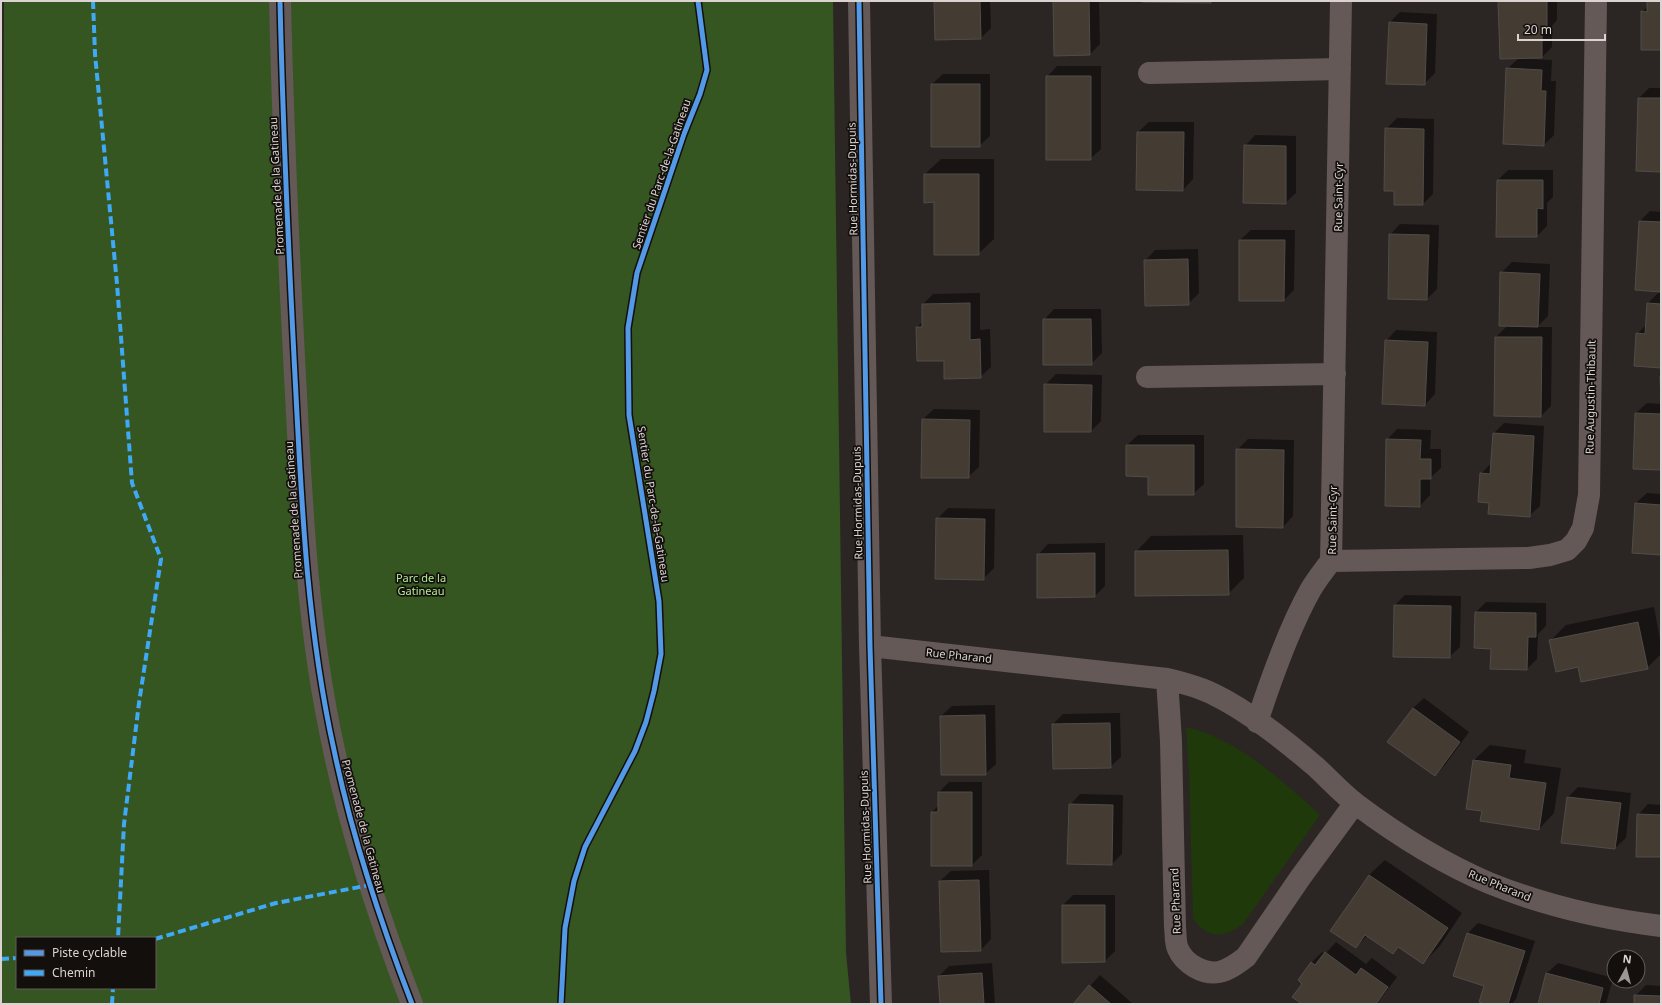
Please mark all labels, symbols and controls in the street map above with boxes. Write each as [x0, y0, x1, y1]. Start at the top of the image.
scale bar [1518, 16, 1605, 42]
text: 20 m [1524, 21, 1552, 38]
street label: Sentier du Parc-de-la-Gatineau [628, 97, 694, 251]
street label: Promenade de la Gatineau [265, 117, 287, 255]
street label: Rue Hormidas-Dupuis [844, 122, 860, 236]
street label: Rue Saint-Cyr [1330, 162, 1346, 232]
street label: Rue Augustin-Thibault [1582, 340, 1598, 454]
street label: Sentier du Parc-de-la-Gatineau [634, 425, 674, 583]
street label: Promenade de la Gatineau [281, 441, 305, 579]
street label: Rue Hormidas-Dupuis [849, 446, 865, 560]
street label: Rue Saint-Cyr [1324, 485, 1340, 555]
park label: Parc de la Gatineau [396, 570, 446, 598]
street label: Rue Pharand [925, 644, 993, 666]
street label: Promenade de la Gatineau [339, 758, 389, 894]
street label: Rue Hormidas-Dupuis [856, 770, 874, 884]
street label: Rue Pharand [1466, 866, 1534, 904]
street label: Rue Pharand [1166, 868, 1184, 934]
legend [16, 937, 156, 989]
text: Piste cyclable [52, 944, 127, 961]
north arrow [1606, 949, 1646, 989]
text: N [1622, 951, 1633, 967]
text: Chemin [52, 964, 96, 981]

